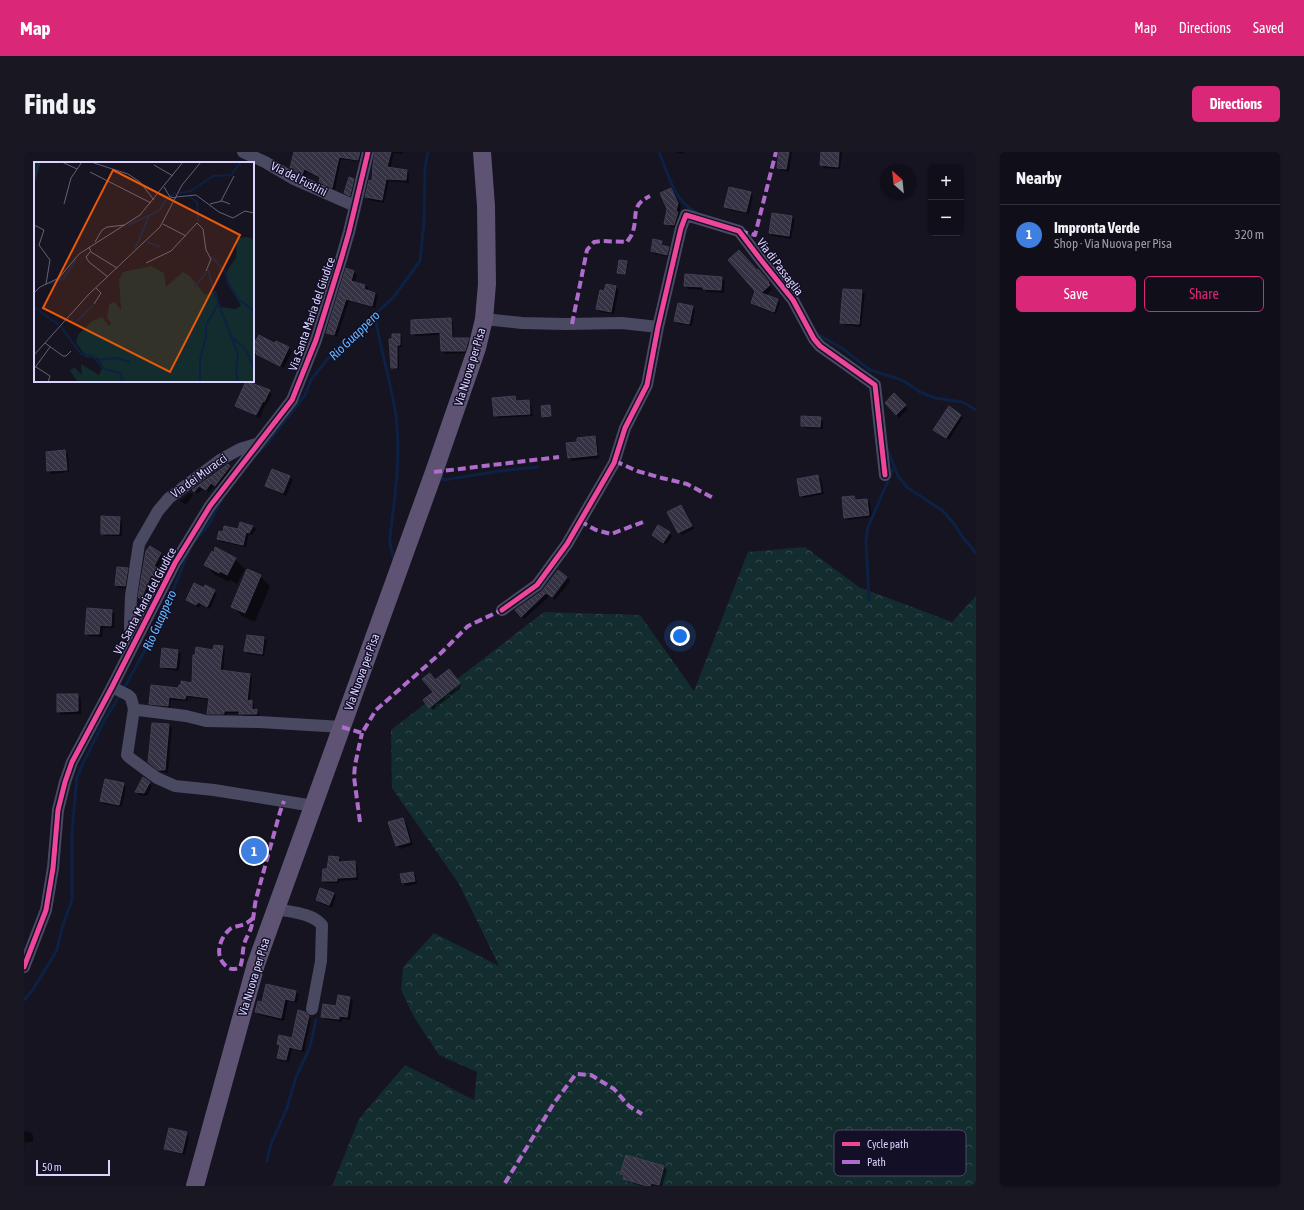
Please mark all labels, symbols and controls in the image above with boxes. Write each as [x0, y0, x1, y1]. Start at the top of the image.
text: Map [20, 17, 51, 39]
text: Map [1134, 20, 1157, 36]
text: Directions [1179, 20, 1231, 36]
text: Saved [1253, 20, 1284, 36]
button: Directions [1192, 86, 1280, 122]
text: Find us [24, 88, 96, 120]
street label: Via del Fustini [268, 159, 330, 199]
inset map [34, 162, 254, 382]
north arrow [880, 164, 916, 200]
map controls [928, 164, 964, 236]
button: + [928, 164, 964, 200]
text: Nearby [1016, 168, 1062, 188]
button: − [928, 200, 964, 236]
text: Impronta Verde [1054, 219, 1140, 236]
text: 1 [1026, 227, 1032, 242]
text: 320 m [1235, 227, 1264, 242]
street label: Via di Passaglia [754, 236, 806, 298]
text: Shop · Via Nuova per Pisa [1054, 236, 1172, 251]
street label: Via Santa Maria del Giudice [286, 255, 338, 373]
button: Save [1016, 276, 1136, 312]
button: Share [1144, 276, 1264, 312]
water label: Rio Guappero [326, 308, 383, 363]
street label: Via Nuova per Pisa [451, 326, 489, 408]
street label: Via dei Muracci [168, 451, 230, 501]
street label: Via Santa Maria del Giudice [111, 545, 179, 657]
water label: Rio Guappero [140, 588, 179, 653]
your location [670, 626, 690, 646]
street label: Via Nuova per Pisa [342, 632, 382, 712]
pin: 1 [241, 836, 267, 866]
street label: Via Nuova per Pisa [235, 936, 273, 1018]
legend [834, 1130, 966, 1176]
text: Cycle path [867, 1138, 909, 1150]
text: Path [867, 1156, 886, 1168]
scale bar [36, 1158, 110, 1177]
text: 50 m [42, 1161, 62, 1173]

